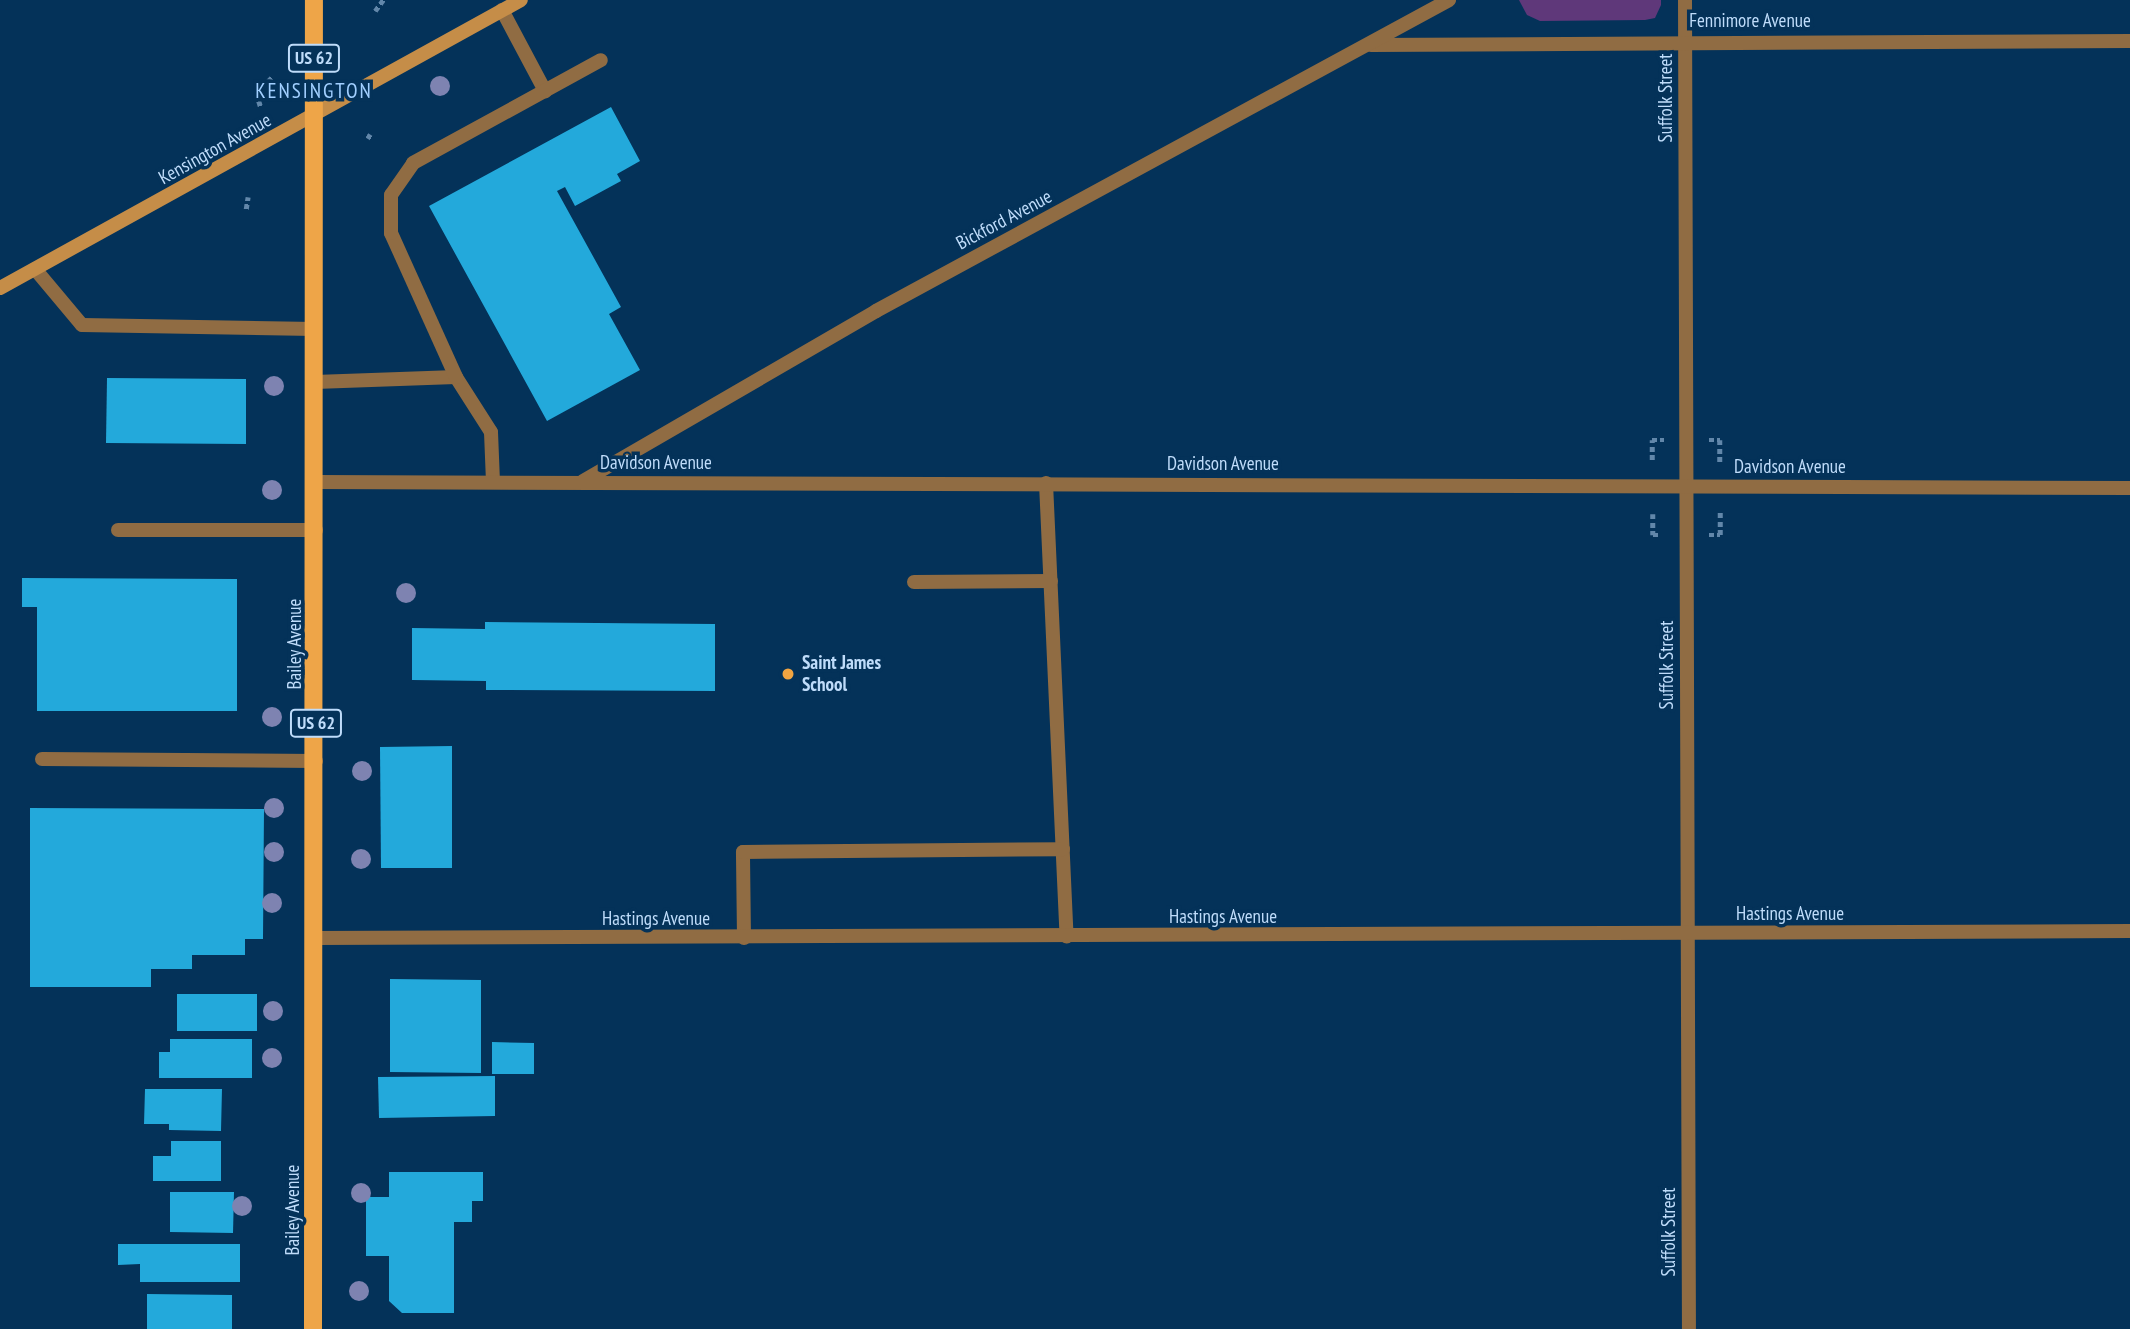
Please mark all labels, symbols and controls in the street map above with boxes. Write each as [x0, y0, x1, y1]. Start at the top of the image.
street label: Fennimore Avenue [1689, 10, 1811, 32]
road number: US 62 [288, 44, 340, 72]
street label: Suffolk Street [1655, 53, 1677, 143]
district label: KENSINGTON [256, 78, 372, 104]
street label: Kensington Avenue [155, 109, 275, 189]
street label: Bickford Avenue [952, 185, 1056, 255]
street label: Davidson Avenue [600, 452, 712, 474]
street label: Davidson Avenue [1167, 453, 1279, 475]
street label: Davidson Avenue [1734, 456, 1846, 478]
street label: Bailey Avenue [284, 598, 306, 690]
street label: Suffolk Street [1656, 620, 1678, 710]
place label: Saint James School [802, 652, 881, 696]
marker: Saint James School [780, 666, 796, 682]
road number: US 62 [290, 708, 342, 738]
street label: Hastings Avenue [1736, 903, 1844, 925]
street label: Hastings Avenue [1169, 906, 1277, 928]
street label: Hastings Avenue [602, 908, 710, 930]
street label: Bailey Avenue [282, 1164, 304, 1256]
street label: Suffolk Street [1658, 1187, 1680, 1277]

